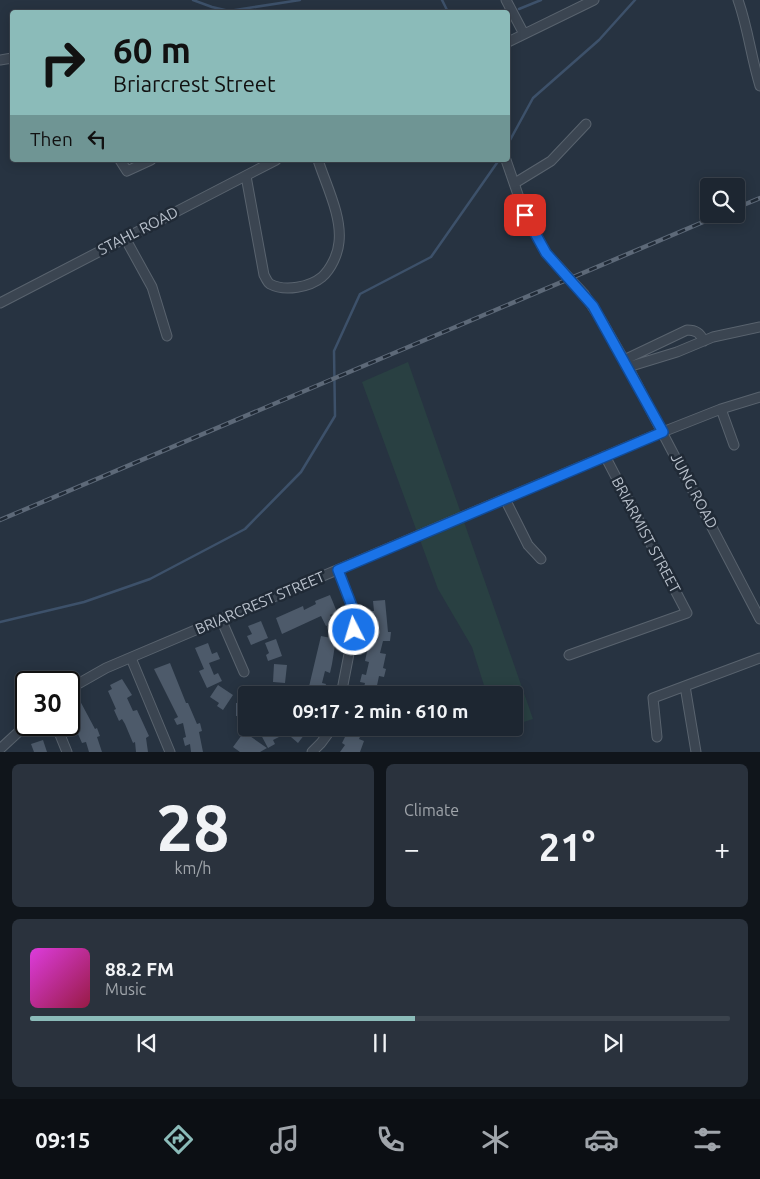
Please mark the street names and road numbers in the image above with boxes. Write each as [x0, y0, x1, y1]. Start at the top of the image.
street label: STAHL ROAD [95, 203, 181, 258]
street label: JUNG ROAD [667, 450, 721, 531]
street label: BRIARMIST STREET [609, 474, 685, 596]
street label: BRIARCREST STREET [193, 567, 328, 638]

